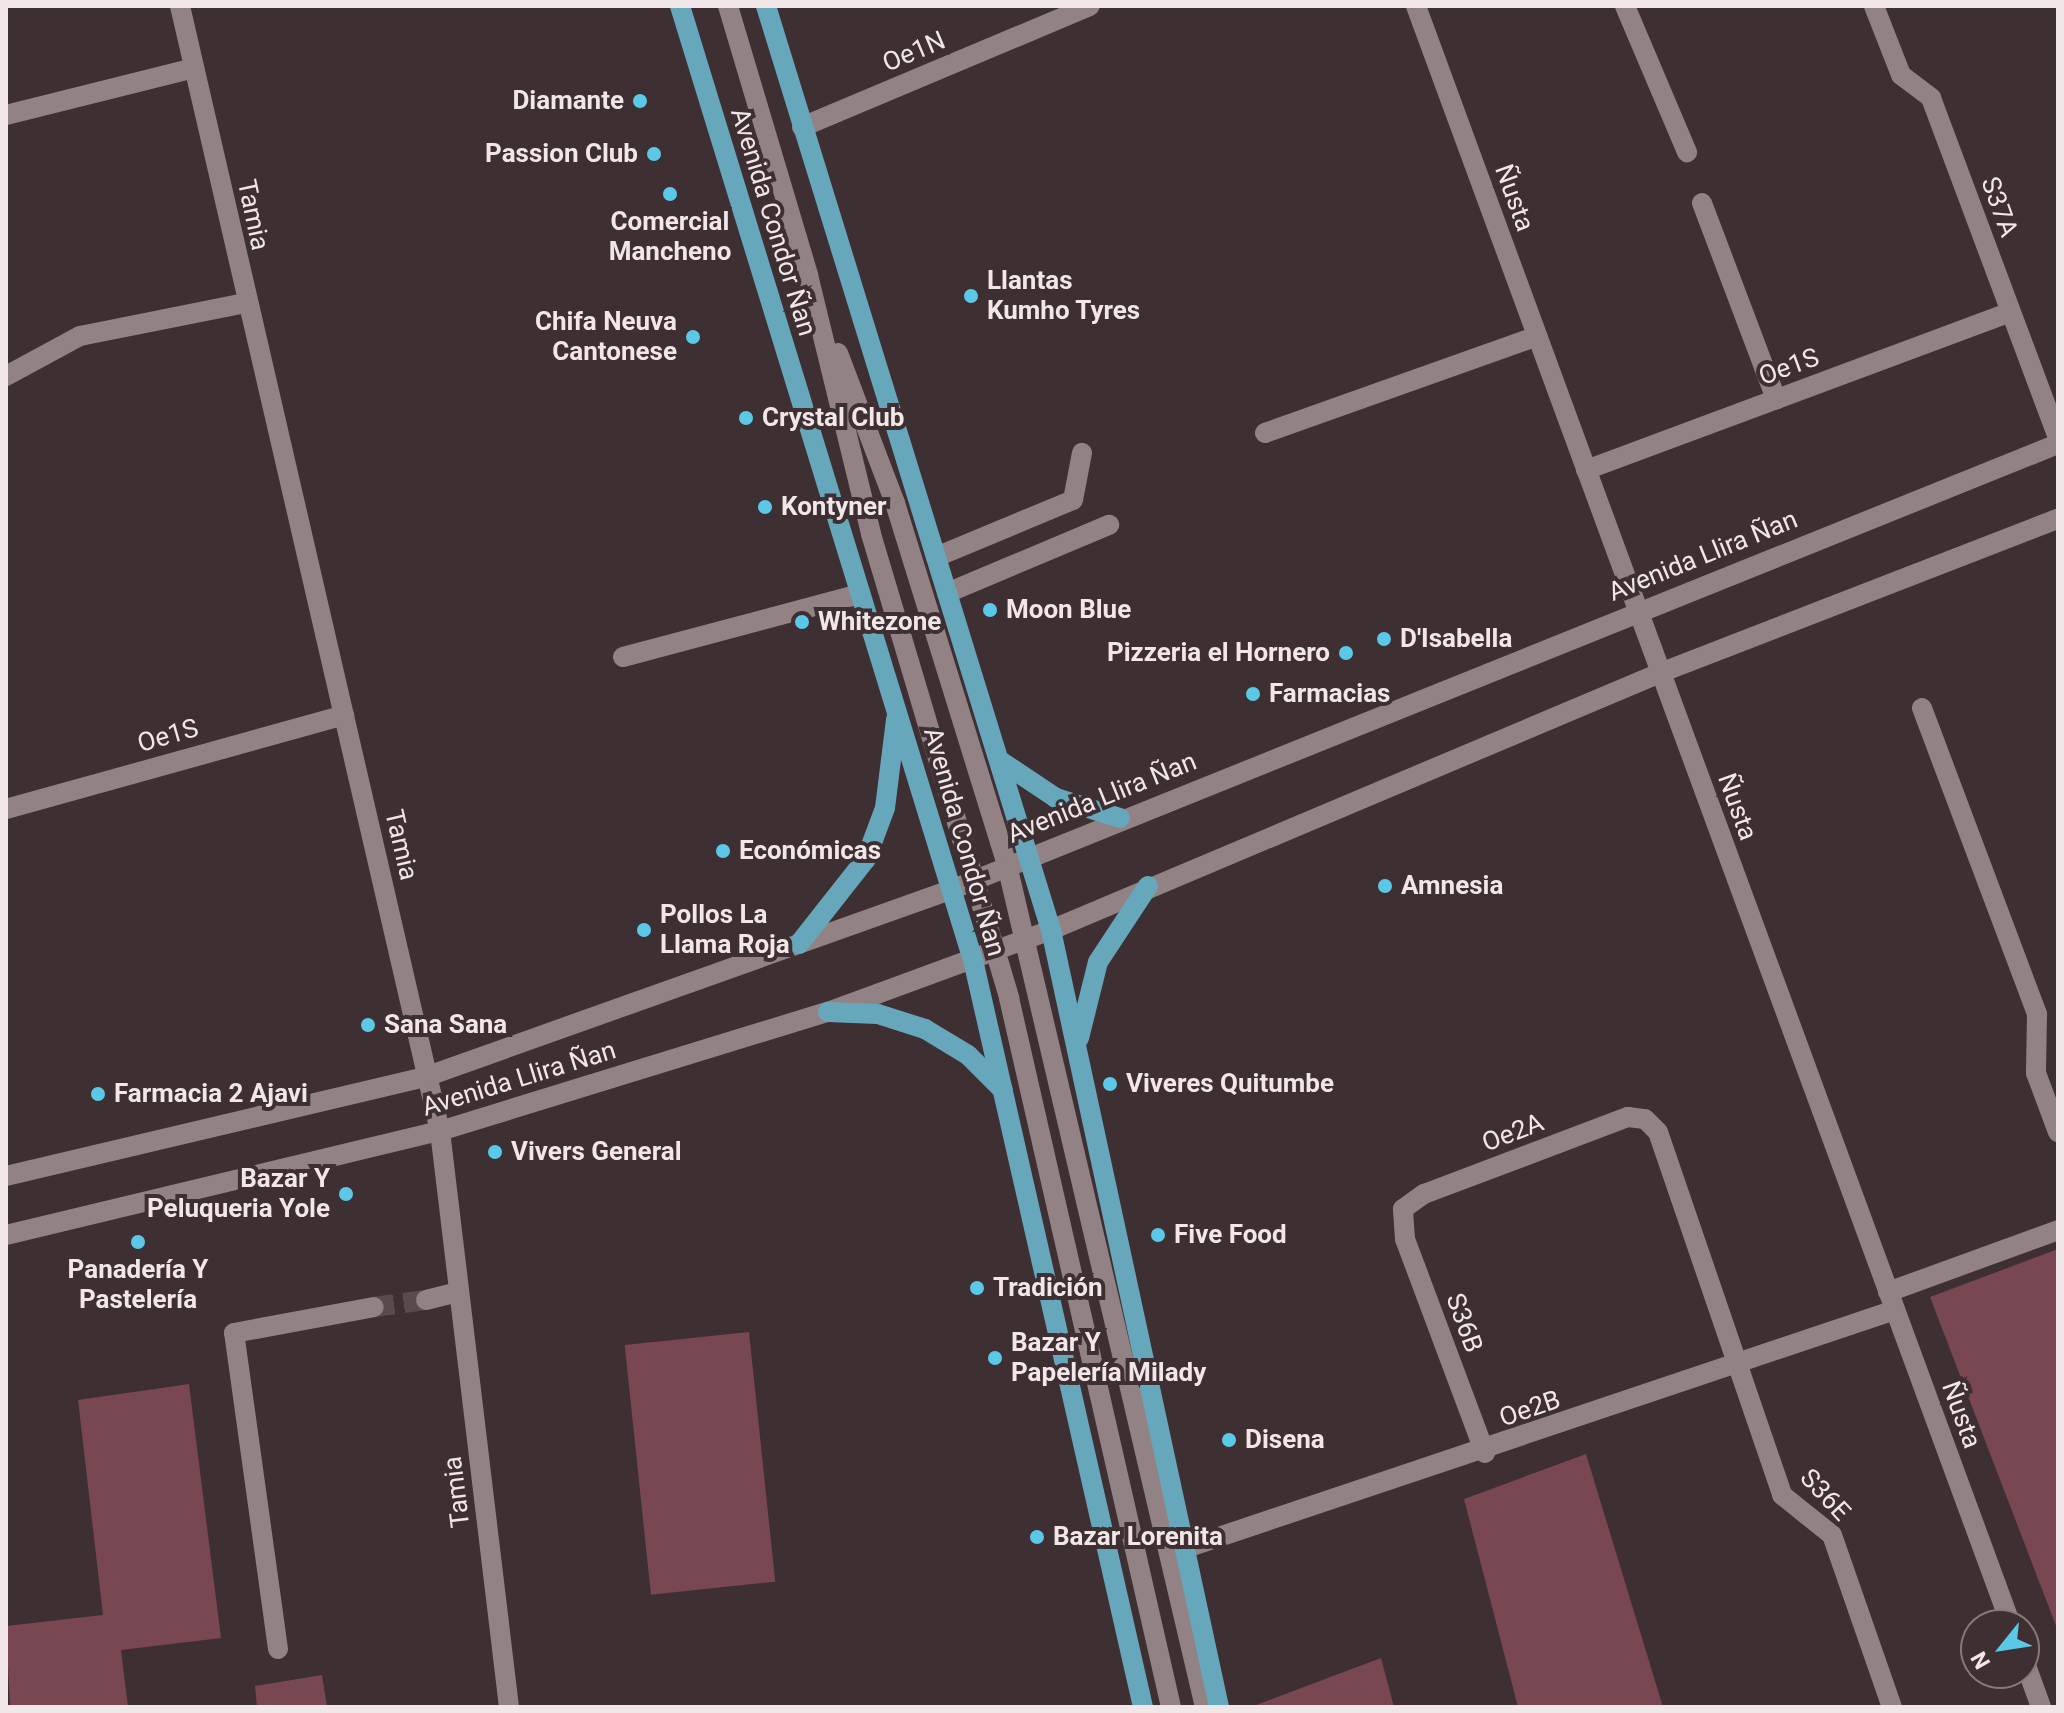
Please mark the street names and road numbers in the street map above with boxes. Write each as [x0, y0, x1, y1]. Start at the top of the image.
street label: Oe1N [878, 25, 950, 79]
street label: Avenida Condor Ñan [724, 104, 822, 340]
street label: Ñusta [1488, 160, 1540, 236]
street label: S37A [1974, 173, 2024, 241]
street label: Tamia [230, 177, 276, 253]
street label: Oe1S [1755, 342, 1823, 392]
street label: Avenida Llira Ñan [1604, 504, 1802, 608]
street label: Oe1S [134, 712, 202, 760]
street label: Avenida Condor Ñan [916, 724, 1012, 960]
street label: Avenida Llira Ñan [1003, 746, 1201, 850]
street label: Ñusta [1711, 769, 1763, 845]
street label: Tamia [378, 807, 424, 883]
street label: Avenida Llira Ñan [418, 1035, 620, 1123]
street label: Oe2A [1478, 1107, 1548, 1159]
street label: S36B [1439, 1289, 1489, 1357]
street label: Ñusta [1935, 1377, 1987, 1453]
street label: Oe2B [1495, 1384, 1565, 1434]
street label: Tamia [437, 1455, 477, 1529]
street label: S36E [1793, 1463, 1857, 1527]

